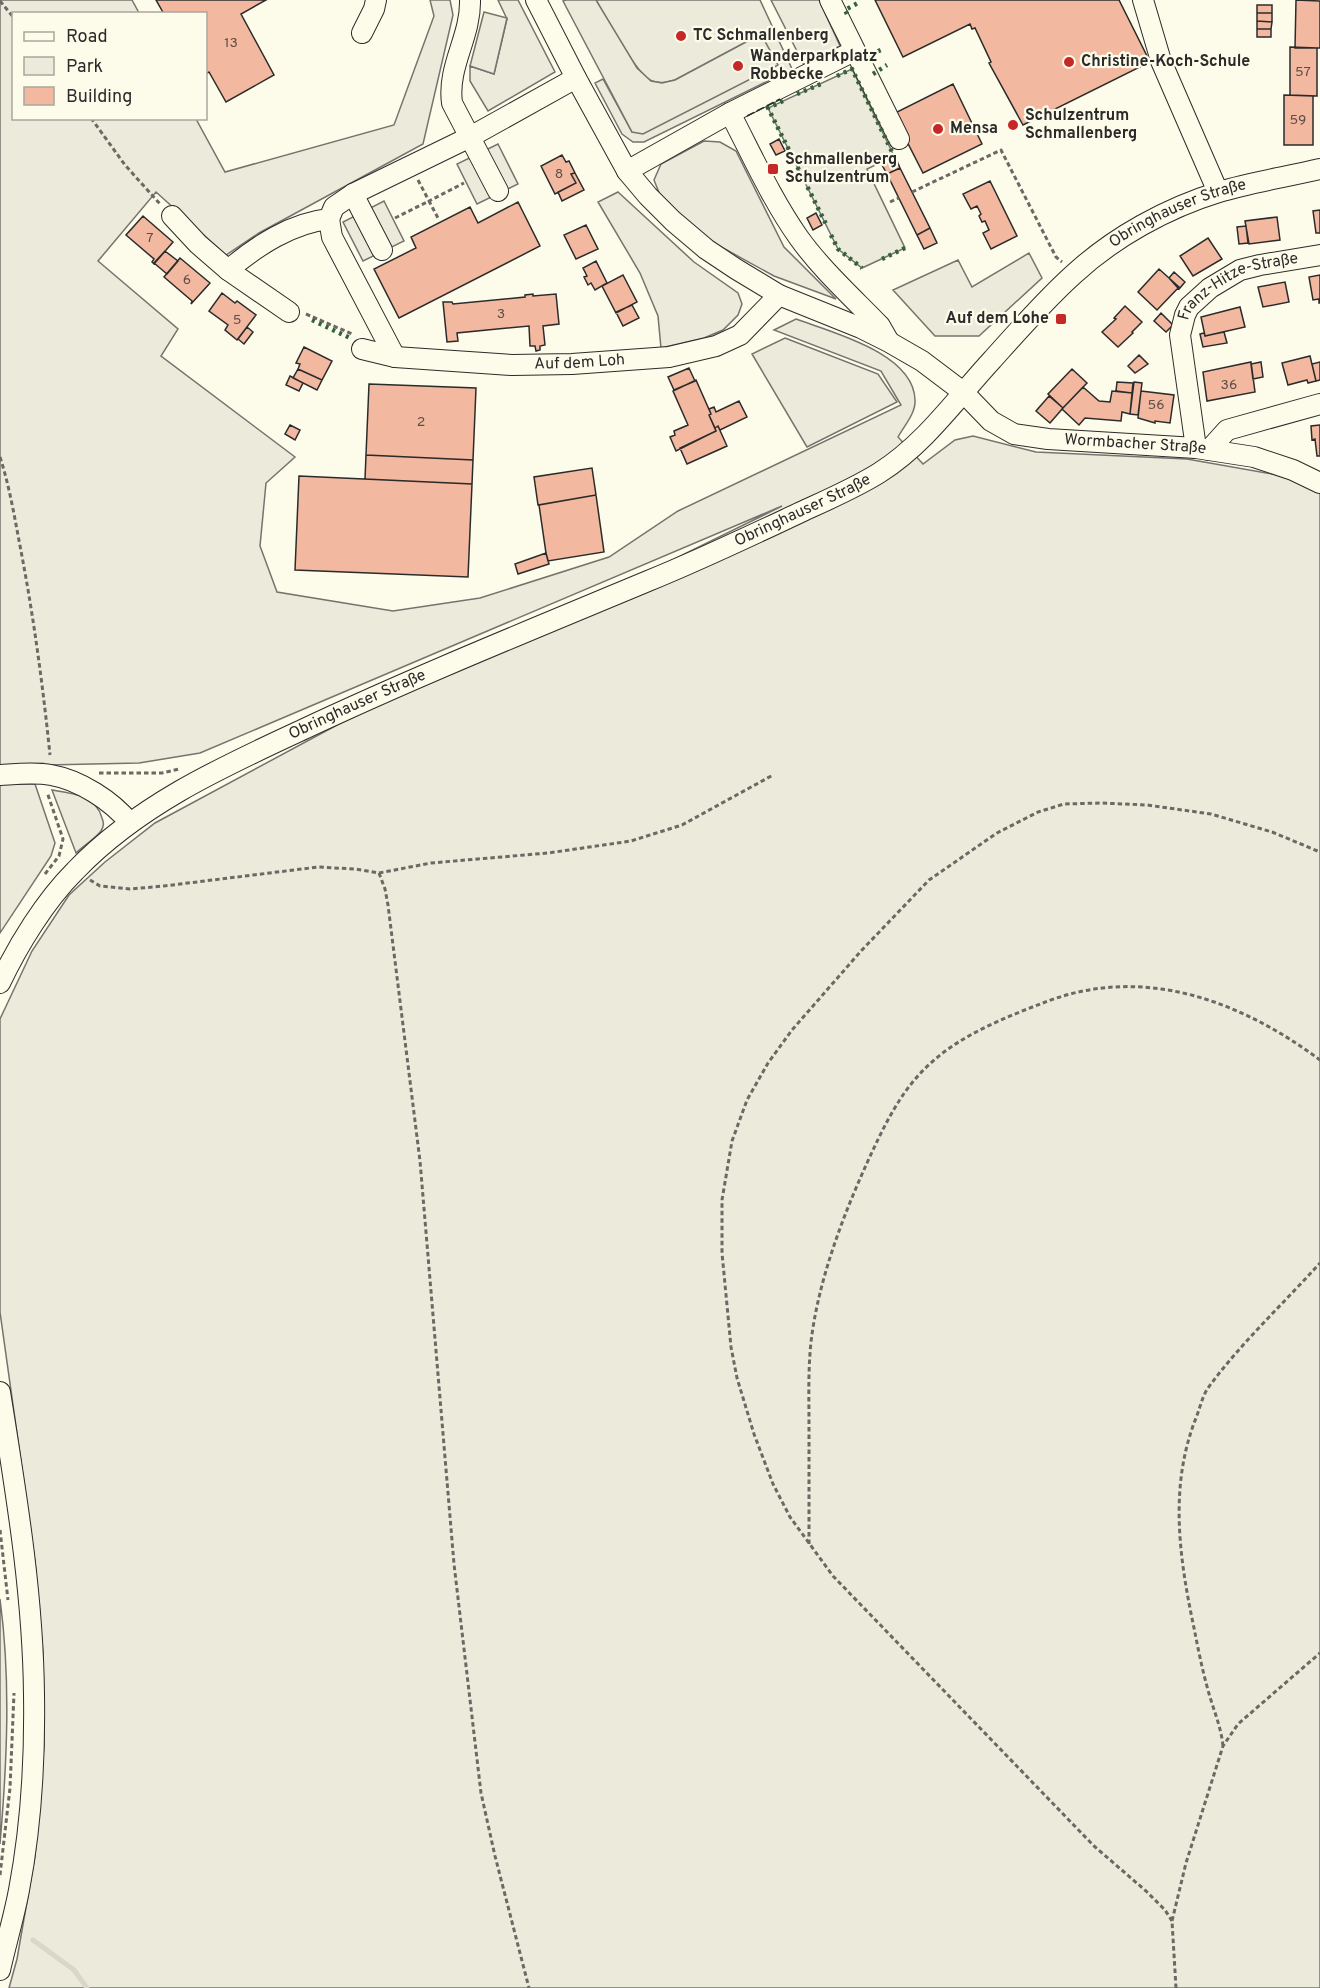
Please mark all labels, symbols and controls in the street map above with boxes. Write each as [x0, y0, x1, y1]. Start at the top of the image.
legend [12, 12, 207, 120]
text: Road [66, 26, 108, 49]
place label: TC Schmallenberg [693, 26, 829, 46]
marker: TC Schmallenberg [674, 29, 688, 43]
house number: 13 [224, 35, 238, 52]
place label: Wanderparkplatz Robbecke [750, 47, 877, 85]
place label: Christine-Koch-Schule [1081, 52, 1250, 72]
marker: Christine-Koch-Schule [1062, 55, 1076, 69]
text: Park [66, 56, 103, 79]
marker: Wanderparkplatz Robbecke [731, 59, 745, 73]
house number: 57 [1295, 64, 1311, 81]
text: Building [66, 86, 132, 109]
place label: Schulzentrum Schmallenberg [1025, 106, 1137, 144]
house number: 59 [1290, 112, 1306, 129]
marker: Schulzentrum Schmallenberg [1006, 118, 1020, 132]
place label: Mensa [950, 119, 998, 139]
marker: Mensa [931, 122, 945, 136]
place label: Schmallenberg Schulzentrum [785, 150, 897, 188]
marker: Schmallenberg Schulzentrum [766, 162, 780, 176]
house number: 8 [555, 166, 563, 183]
street label: Obringhauser Straße [1105, 175, 1248, 253]
house number: 7 [146, 230, 154, 247]
street label: Franz-Hitze-Straße [1174, 249, 1300, 322]
house number: 6 [183, 272, 191, 289]
house number: 3 [497, 306, 505, 323]
place label: Auf dem Lohe [945, 309, 1049, 329]
house number: 5 [233, 312, 241, 329]
marker: Auf dem Lohe [1054, 312, 1068, 326]
street label: Auf dem Loh [534, 350, 626, 375]
house number: 36 [1221, 377, 1237, 394]
house number: 56 [1147, 397, 1165, 414]
house number: 2 [417, 414, 425, 431]
street label: Wormbacher Straße [1064, 430, 1208, 459]
street label: Obringhauser Straße [731, 470, 875, 552]
street label: Obringhauser Straße [286, 665, 429, 745]

